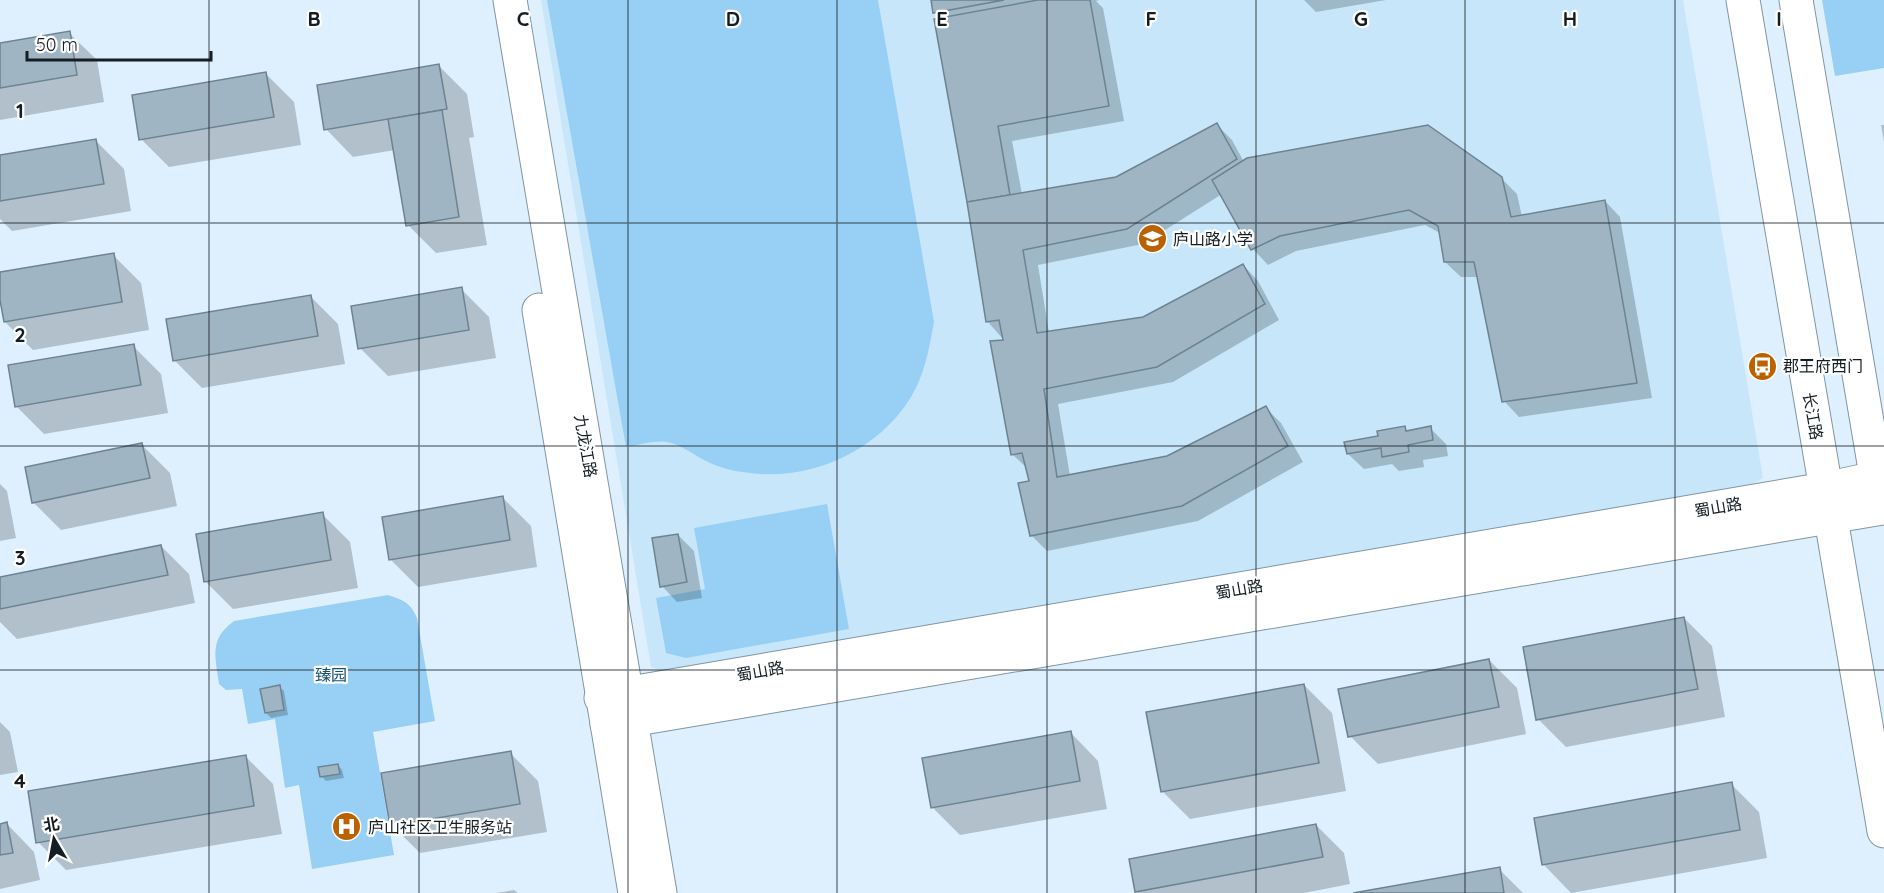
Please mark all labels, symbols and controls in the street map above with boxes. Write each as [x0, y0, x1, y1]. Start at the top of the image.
text: B [307, 6, 321, 31]
text: C [517, 6, 530, 31]
text: D [726, 6, 740, 31]
text: E [936, 6, 948, 31]
text: F [1145, 6, 1157, 31]
text: G [1354, 6, 1368, 31]
text: H [1563, 6, 1577, 31]
text: I [1776, 6, 1782, 31]
scale bar [27, 24, 212, 62]
text: 50 m [36, 33, 78, 56]
text: 1 [16, 98, 24, 123]
school or university icon: 庐山路小学 [1136, 223, 1168, 255]
place label: 庐山路小学 [1173, 229, 1253, 249]
text: 2 [14, 322, 26, 347]
bus stop icon: 郡王府西门 [1746, 350, 1778, 382]
place label: 郡王府西门 [1783, 356, 1863, 376]
street label: 长江路 [1799, 391, 1827, 441]
street label: 九龙江路 [571, 413, 601, 479]
street label: 蜀山路 [1693, 493, 1743, 521]
text: 3 [15, 545, 25, 570]
street label: 蜀山路 [1214, 575, 1264, 603]
street label: 蜀山路 [735, 657, 785, 685]
park label: 臻园 [315, 665, 347, 685]
text: 4 [14, 768, 26, 793]
north arrow [24, 809, 84, 869]
hospital icon: 庐山社区卫生服务站 [331, 811, 363, 843]
text: 北 [42, 813, 61, 835]
place label: 庐山社区卫生服务站 [368, 817, 512, 837]

